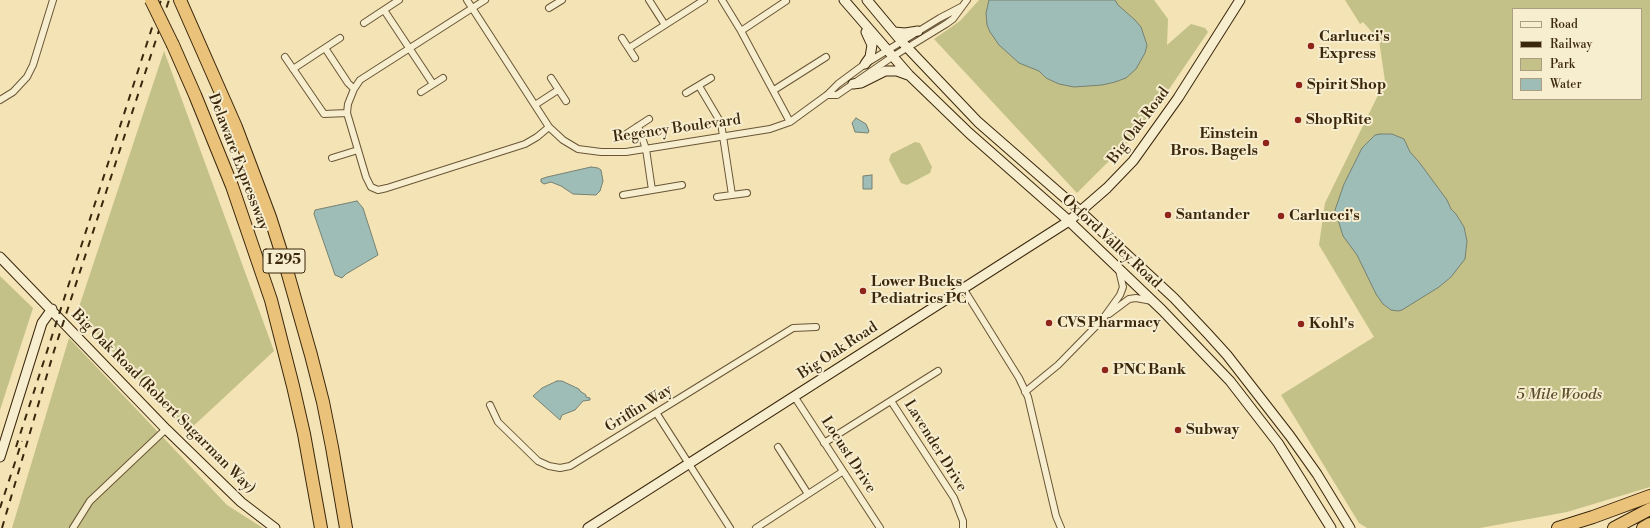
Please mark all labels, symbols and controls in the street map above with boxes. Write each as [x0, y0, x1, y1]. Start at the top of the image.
legend [1512, 8, 1642, 100]
text: Road [1550, 17, 1578, 32]
place label: Carlucci's Express [1319, 28, 1390, 63]
text: Railway [1550, 37, 1592, 52]
marker: Carlucci's Express [1306, 41, 1316, 51]
text: Park [1550, 57, 1575, 72]
place label: Spirit Shop [1307, 76, 1386, 94]
text: Water [1550, 77, 1582, 92]
marker: Spirit Shop [1294, 80, 1304, 90]
street label: Big Oak Road [1104, 84, 1174, 168]
street label: Delaware Expressway [204, 91, 272, 233]
street label: Regency Boulevard [612, 111, 742, 147]
place label: ShopRite [1306, 111, 1371, 129]
marker: ShopRite [1293, 115, 1303, 125]
place label: Einstein Bros. Bagels [1170, 125, 1258, 160]
marker: Einstein Bros. Bagels [1261, 138, 1271, 148]
street label: Oxford Valley Road [1058, 191, 1164, 293]
place label: Santander [1176, 206, 1250, 224]
place label: Carlucci's [1289, 207, 1360, 225]
marker: Santander [1163, 210, 1173, 220]
marker: Carlucci's [1276, 211, 1286, 221]
road number: I 295 [263, 249, 305, 273]
place label: Lower Bucks Pediatrics PC [871, 273, 967, 308]
marker: Lower Bucks Pediatrics PC [858, 286, 868, 296]
street label: Big Oak Road (Robert Sugarman Way) [67, 306, 259, 498]
place label: CVS Pharmacy [1057, 314, 1161, 332]
place label: Kohl's [1309, 315, 1354, 333]
marker: CVS Pharmacy [1044, 318, 1054, 328]
street label: Big Oak Road [795, 319, 881, 383]
marker: Kohl's [1296, 319, 1306, 329]
place label: PNC Bank [1113, 361, 1186, 379]
marker: PNC Bank [1100, 365, 1110, 375]
street label: Griffin Way [602, 381, 676, 437]
park label: 5 Mile Woods [1516, 386, 1602, 404]
street label: Lavender Drive [900, 397, 970, 495]
street label: Locust Drive [817, 413, 879, 497]
place label: Subway [1186, 421, 1239, 439]
marker: Subway [1173, 425, 1183, 435]

